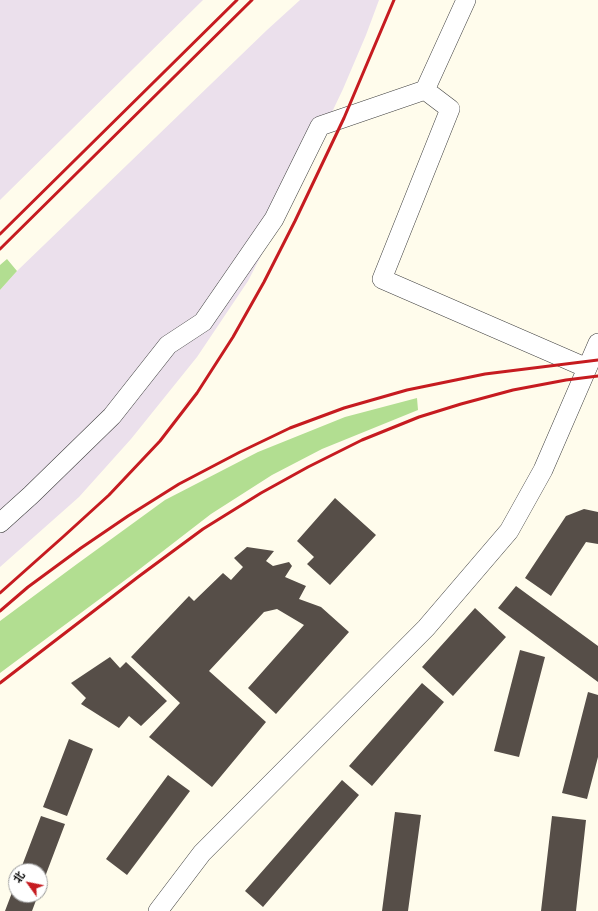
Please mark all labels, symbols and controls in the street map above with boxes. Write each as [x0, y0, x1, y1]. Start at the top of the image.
north arrow [8, 863, 48, 903]
text: 北 [10, 869, 28, 885]

